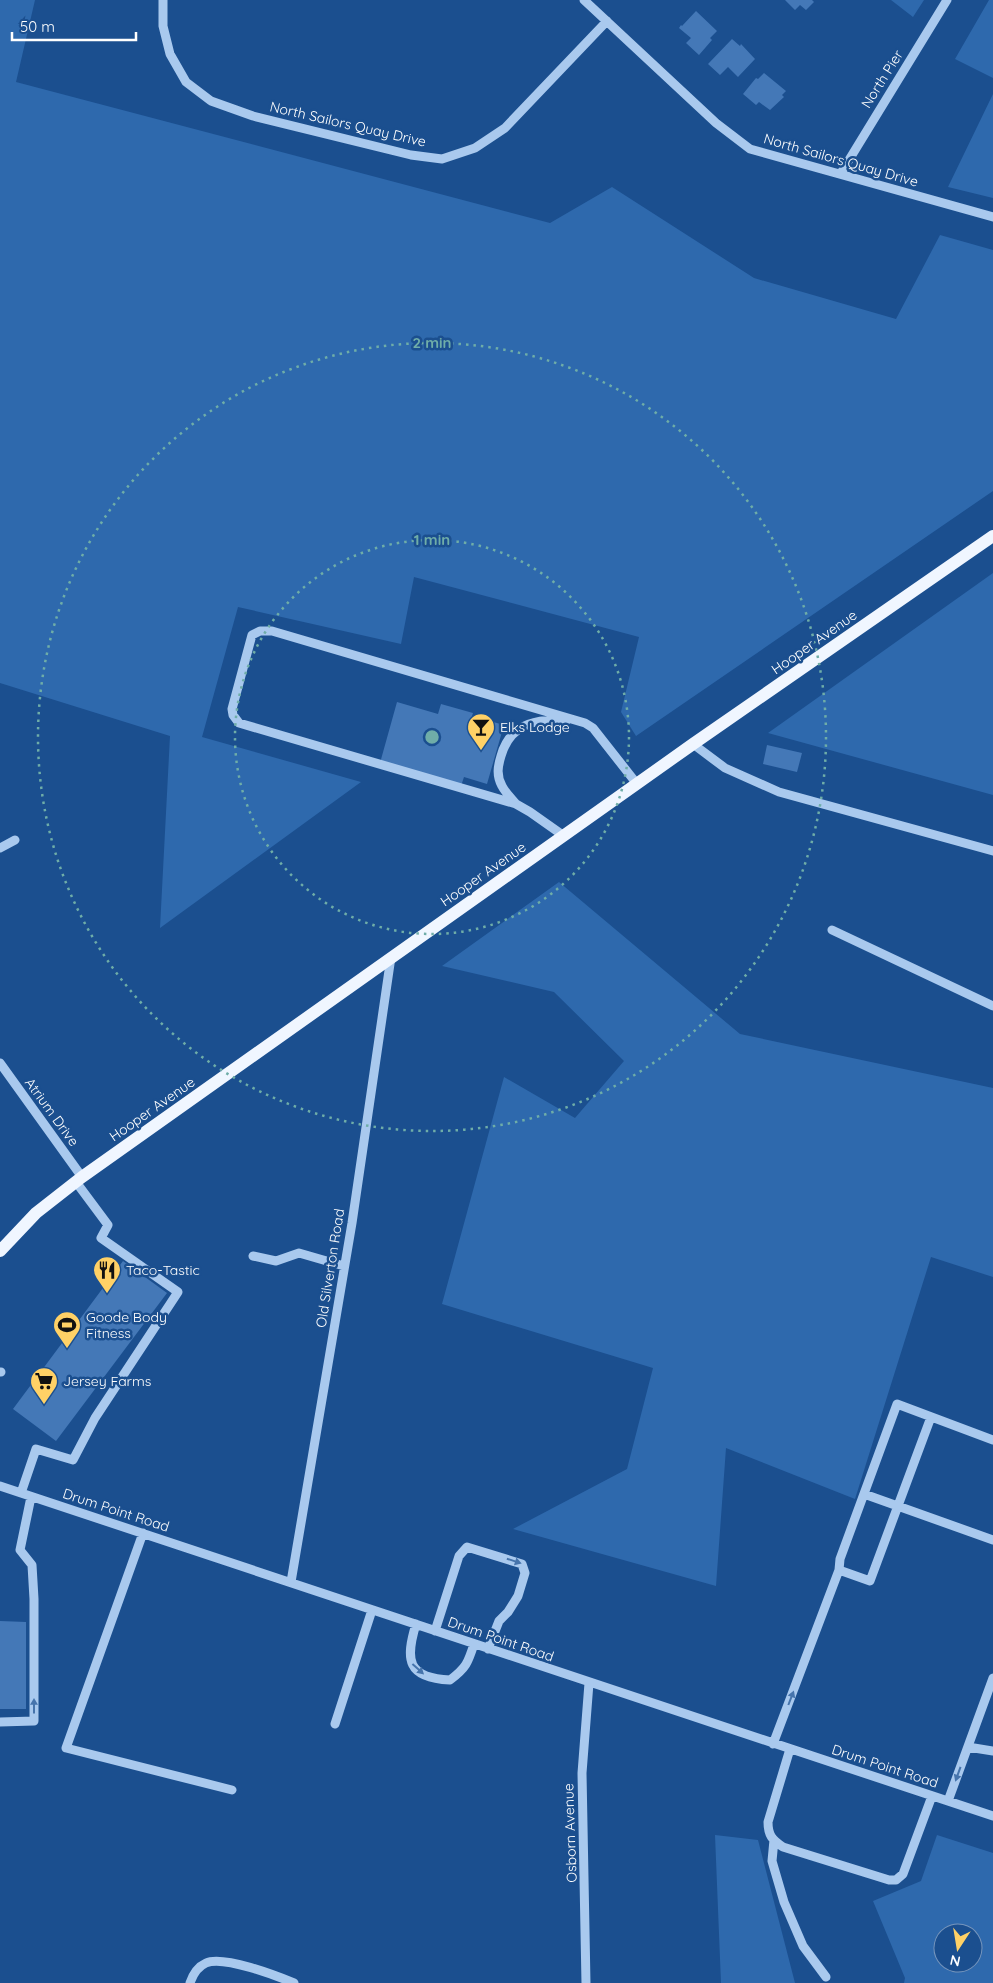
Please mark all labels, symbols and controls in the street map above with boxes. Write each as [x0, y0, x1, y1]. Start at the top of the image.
scale bar [12, 10, 136, 42]
text: 50 m [20, 17, 55, 36]
street label: North Pier [857, 46, 907, 111]
street label: North Sailors Quay Drive [268, 97, 428, 151]
street label: North Sailors Quay Drive [762, 129, 920, 191]
text: 2 min [412, 333, 452, 352]
text: 1 min [414, 530, 450, 549]
street label: Hooper Avenue [768, 606, 860, 678]
bar icon: Elks Lodge [466, 712, 496, 751]
place label: Elks Lodge [500, 718, 570, 736]
centre of rings [423, 728, 441, 746]
street label: Hooper Avenue [437, 838, 529, 910]
street label: Hooper Avenue [106, 1073, 198, 1145]
street label: Atrium Drive [21, 1074, 83, 1150]
street label: Old Silverton Road [312, 1207, 348, 1329]
restaurant icon: Taco-Tastic [92, 1255, 122, 1294]
place label: Taco-Tastic [126, 1261, 200, 1279]
place label: Goode Body Fitness [86, 1308, 167, 1342]
sports icon: Goode Body Fitness [52, 1310, 82, 1349]
supermarket icon: Jersey Farms [29, 1366, 59, 1405]
place label: Jersey Farms [63, 1372, 151, 1390]
street label: Drum Point Road [60, 1484, 172, 1536]
one-way arrow [506, 1558, 521, 1566]
street label: Drum Point Road [446, 1612, 556, 1666]
one-way arrow [412, 1663, 424, 1674]
one-way arrow [787, 1690, 795, 1705]
one-way arrow [30, 1698, 38, 1714]
street label: Drum Point Road [829, 1740, 941, 1792]
one-way arrow [954, 1767, 962, 1782]
street label: Osborn Avenue [559, 1783, 581, 1883]
north arrow [933, 1923, 983, 1973]
text: N [948, 1951, 962, 1971]

